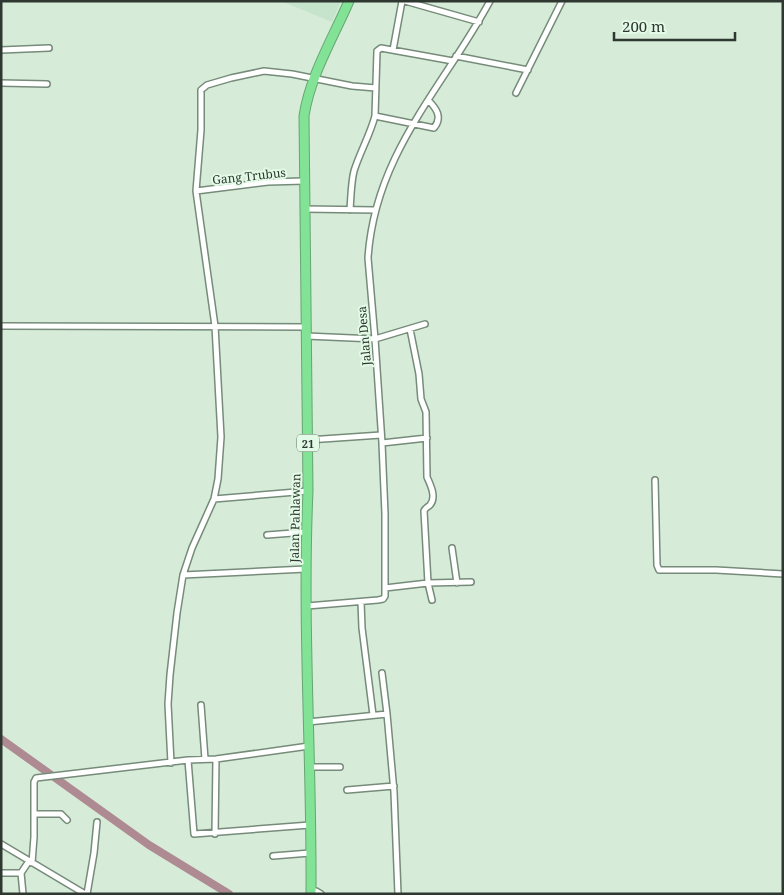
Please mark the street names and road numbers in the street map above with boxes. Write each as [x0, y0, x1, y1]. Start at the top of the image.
street label: Gang Trubus [211, 164, 287, 188]
street label: Jalan Desa [353, 305, 375, 367]
road number: 21 [297, 434, 319, 452]
street label: Jalan Pahlawan [286, 473, 304, 564]

